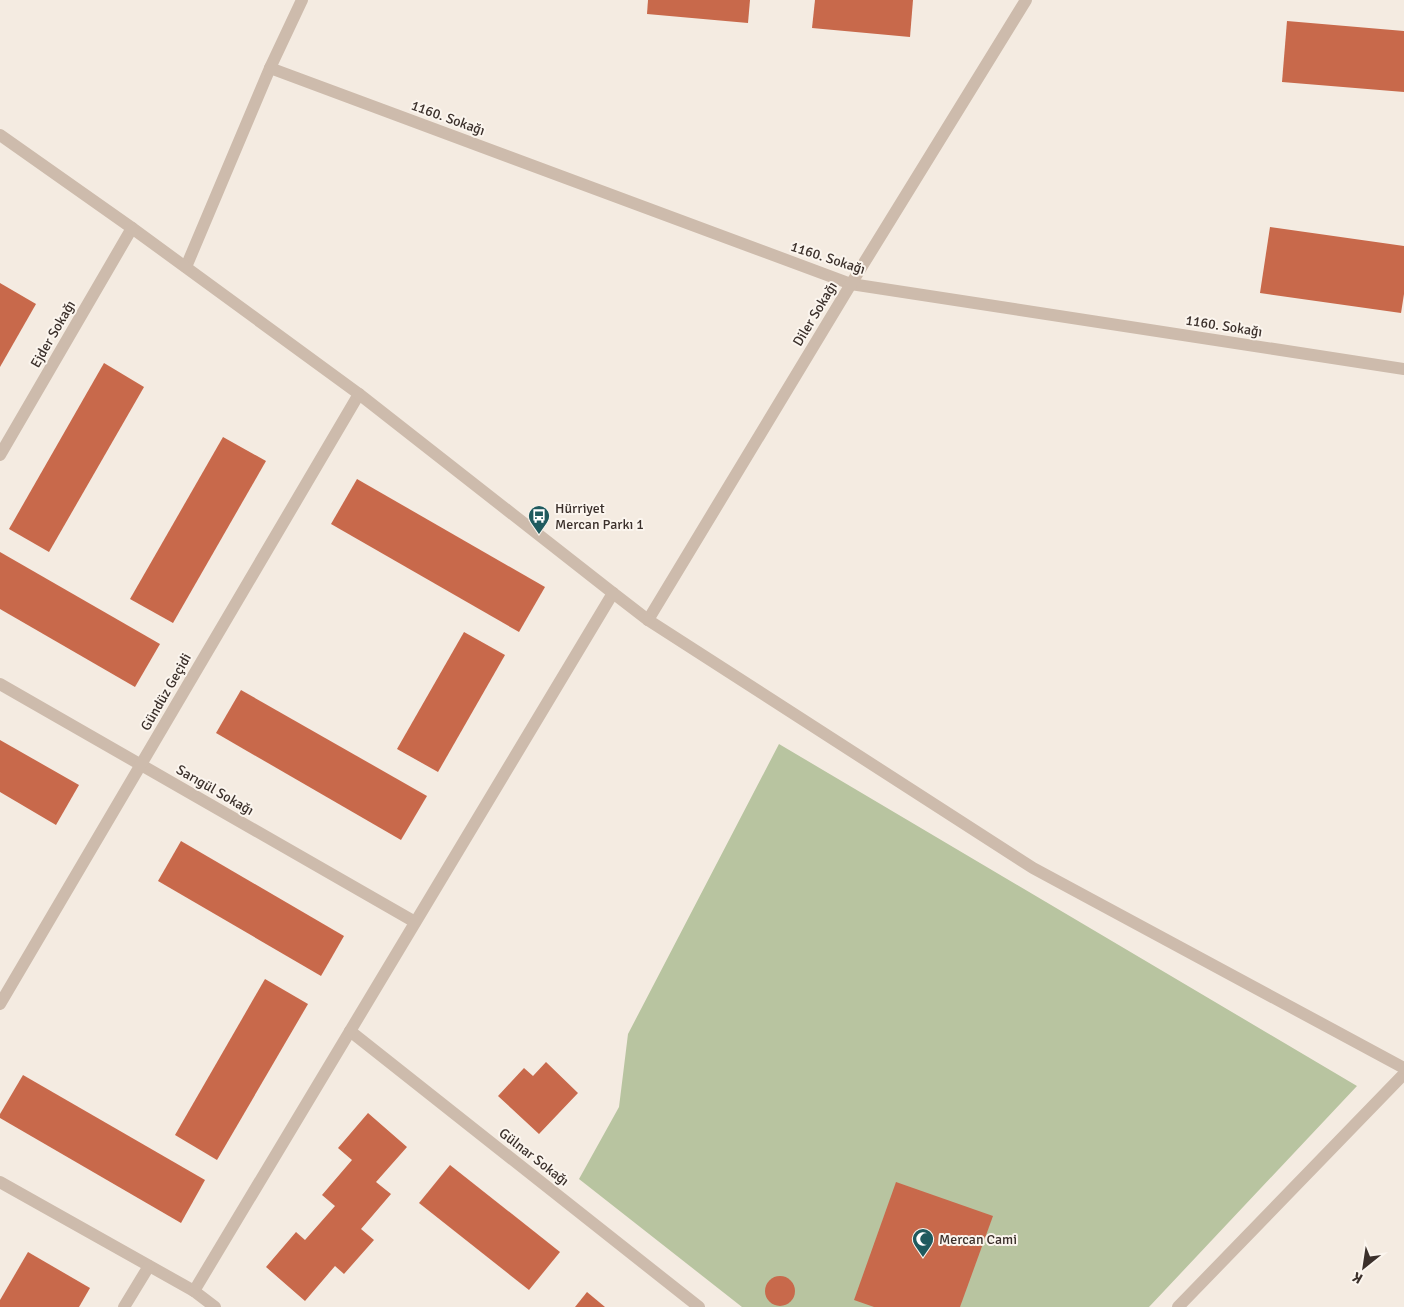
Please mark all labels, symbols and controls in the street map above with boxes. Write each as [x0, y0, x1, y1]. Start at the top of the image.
street label: 1160. Sokağı [409, 97, 487, 139]
street label: 1160. Sokağı [789, 238, 867, 278]
street label: Diler Sokağı [789, 279, 841, 349]
street label: Ejder Sokağı [27, 297, 79, 371]
street label: 1160. Sokağı [1184, 312, 1264, 340]
place label: Hürriyet Mercan Parkı 1 [555, 500, 644, 533]
bus stop icon: Hürriyet Mercan Parkı 1 [527, 504, 551, 535]
street label: Gündüz Geçidi [137, 650, 195, 734]
street label: Sarıgül Sokağı [173, 761, 257, 819]
street label: Gülnar Sokağı [496, 1124, 572, 1190]
mosque icon: Mercan Cami [911, 1227, 935, 1258]
place label: Mercan Cami [939, 1231, 1017, 1248]
north arrow [1339, 1242, 1389, 1292]
text: K [1349, 1268, 1366, 1287]

